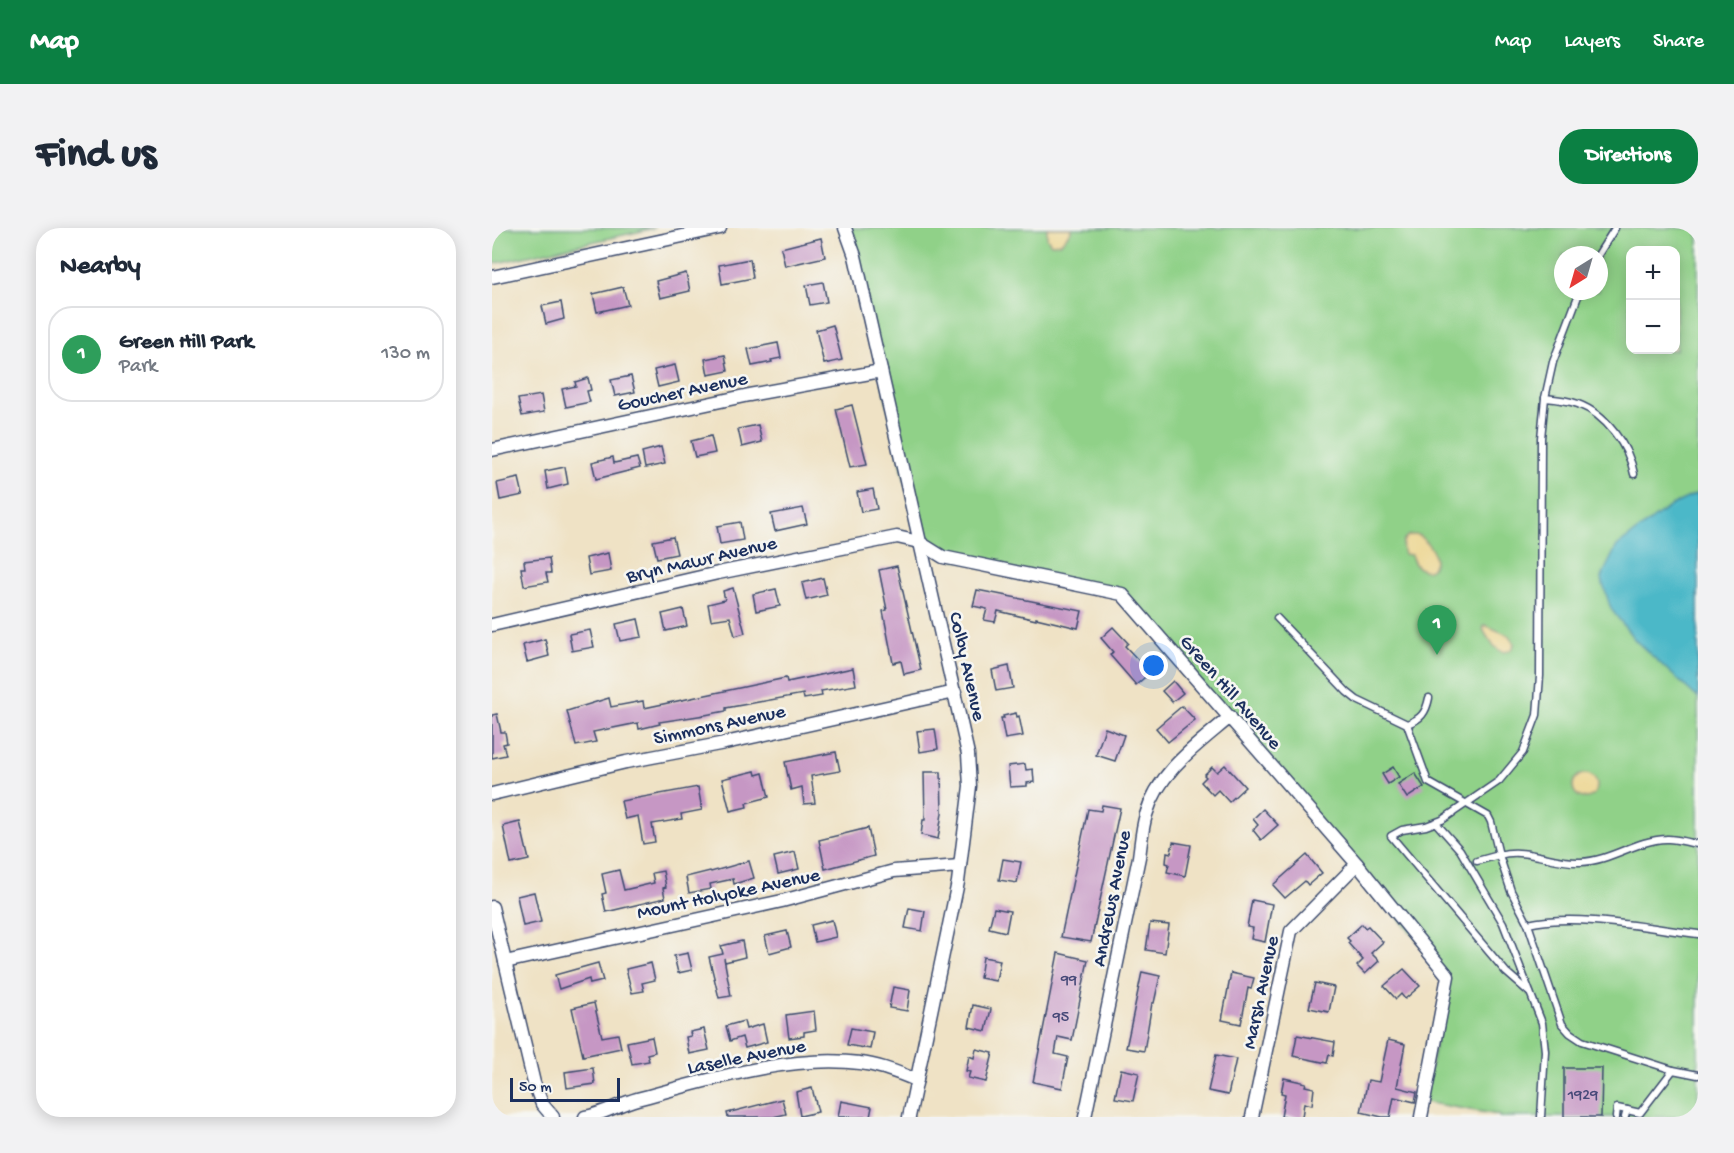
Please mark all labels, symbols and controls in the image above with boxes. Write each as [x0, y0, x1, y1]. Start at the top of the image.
text: Map [30, 26, 79, 59]
text: Map [1495, 30, 1531, 55]
text: Layers [1564, 30, 1620, 55]
text: Share [1653, 30, 1704, 55]
button: Directions [1559, 129, 1698, 184]
text: Find us [36, 132, 156, 181]
north arrow [1554, 246, 1608, 300]
map controls [1626, 246, 1680, 354]
button: + [1626, 246, 1680, 300]
text: Nearby [60, 252, 141, 283]
button: − [1626, 300, 1680, 354]
text: Green Hill Park [119, 330, 253, 356]
text: 1 [77, 343, 86, 366]
text: 130 m [381, 343, 430, 366]
text: Park [119, 356, 157, 379]
street label: Goucher Avenue [616, 368, 750, 418]
street label: Bryn Mawr Avenue [623, 533, 780, 590]
pin: 1 [1418, 606, 1456, 655]
street label: Colby Avenue [942, 610, 989, 724]
street label: Green Hill Avenue [1173, 631, 1286, 756]
your location [1139, 651, 1168, 680]
street label: Simmons Avenue [652, 701, 788, 752]
street label: Andrews Avenue [1089, 828, 1138, 969]
street label: Mount Holyoke Avenue [635, 865, 823, 926]
street label: Marsh Avenue [1239, 933, 1286, 1051]
house number: 99 [1060, 972, 1077, 991]
house number: 95 [1052, 1009, 1069, 1028]
street label: Laselle Avenue [686, 1036, 808, 1081]
scale bar [510, 1075, 620, 1102]
text: 50 m [519, 1079, 552, 1098]
house number: 1929 [1567, 1087, 1598, 1106]

